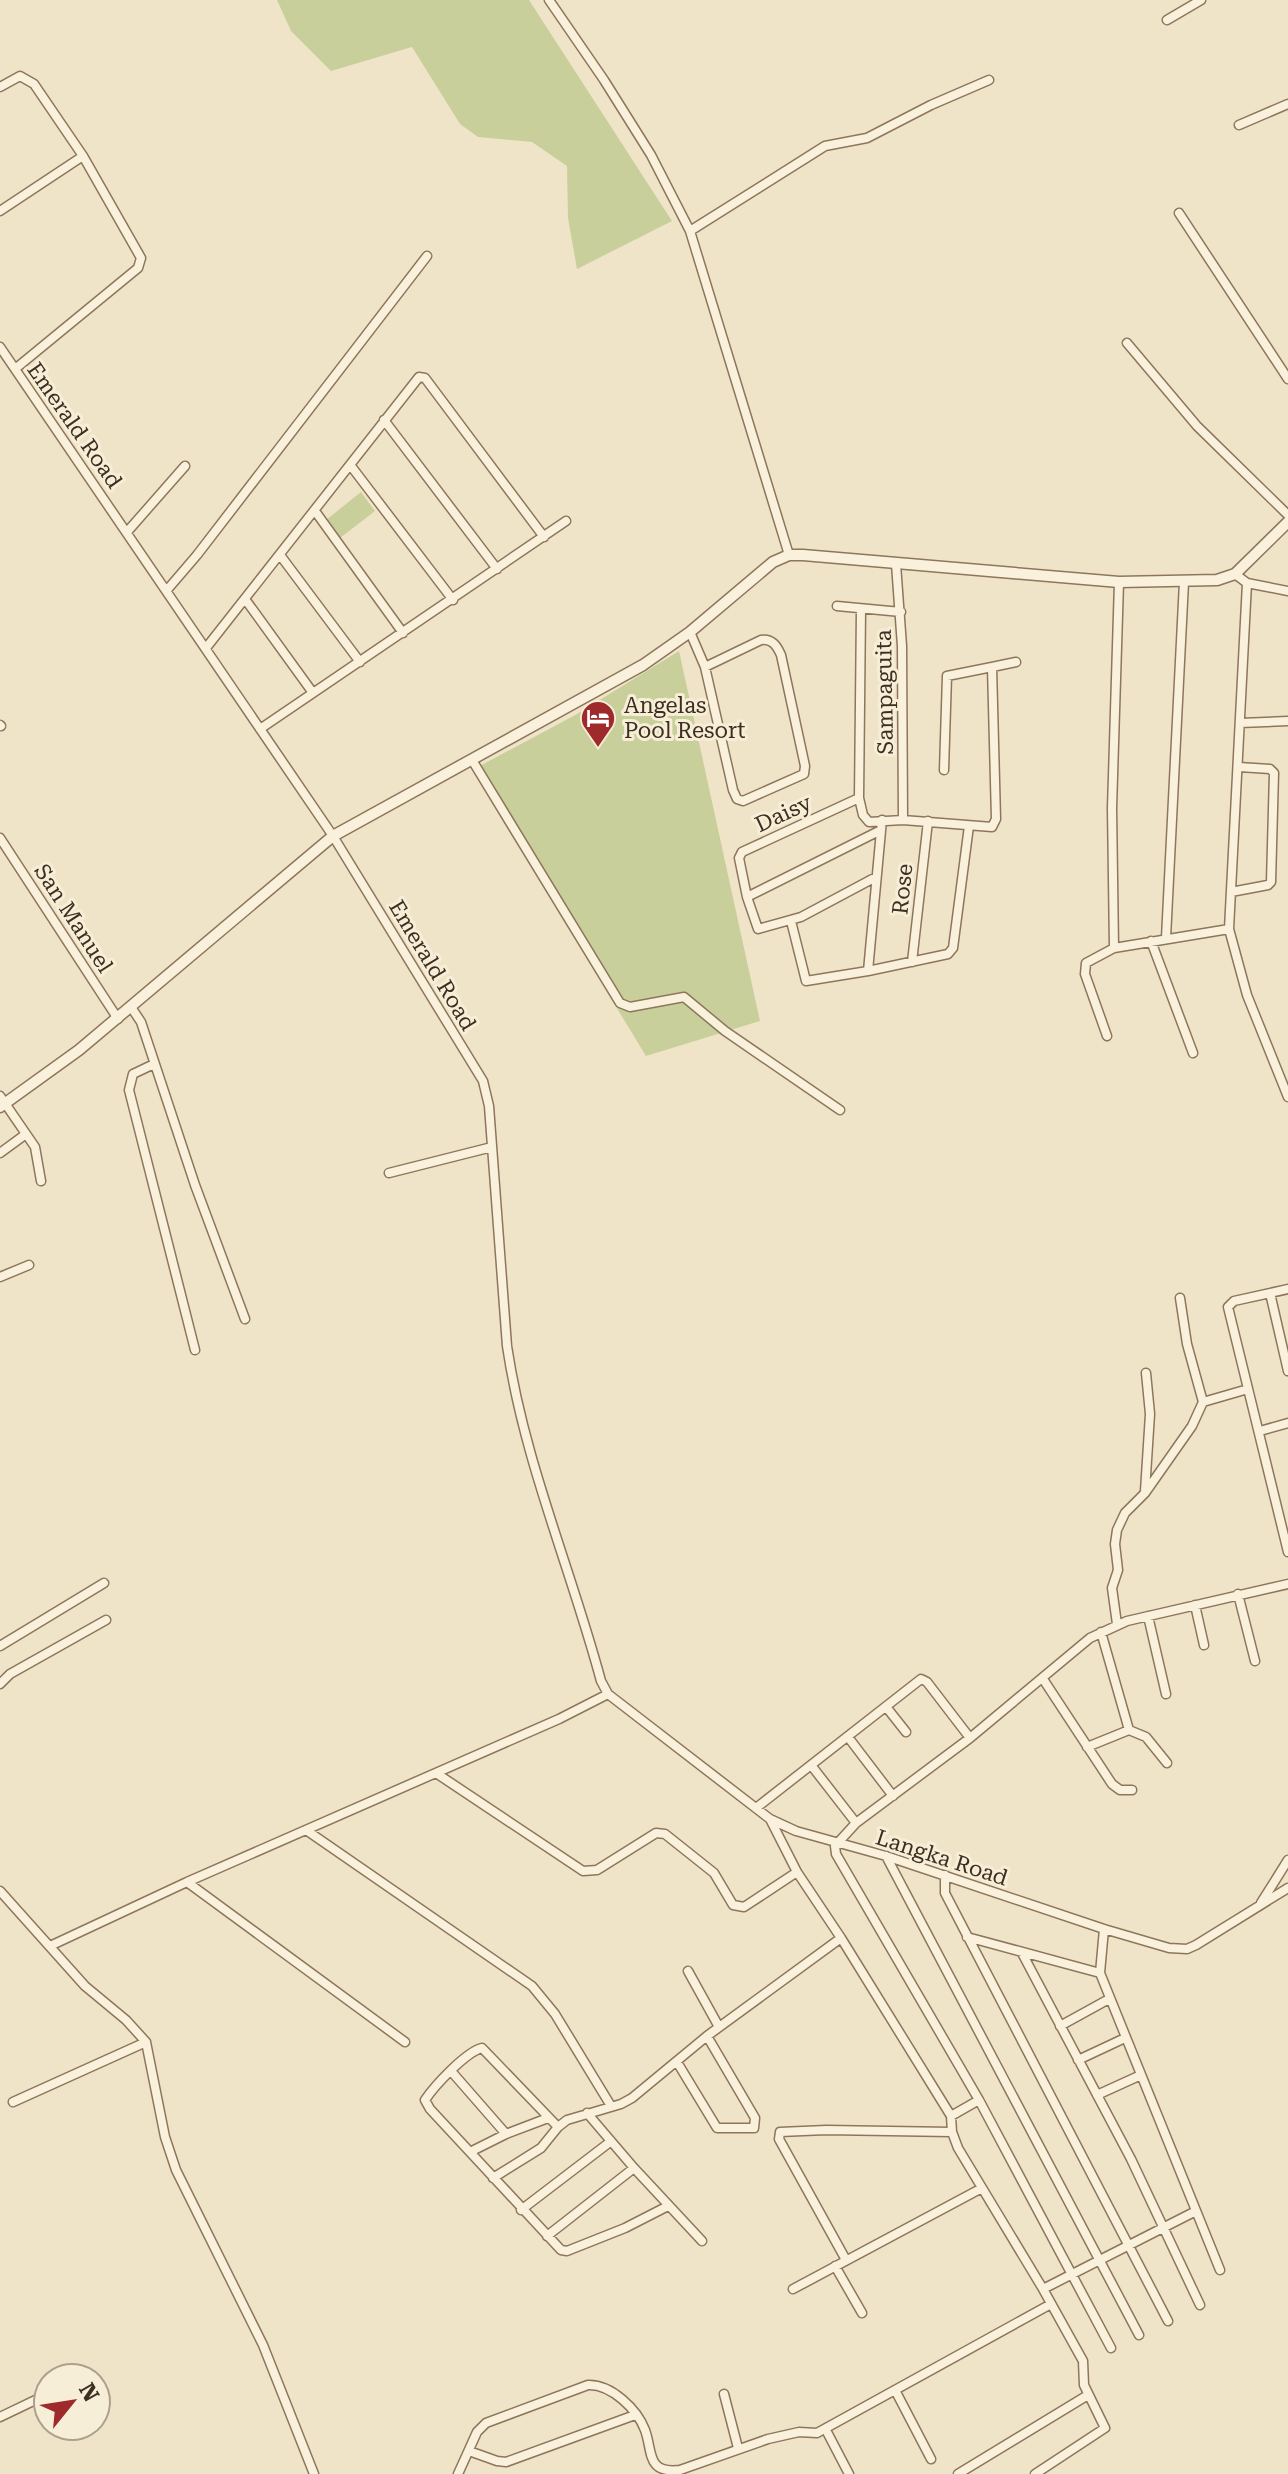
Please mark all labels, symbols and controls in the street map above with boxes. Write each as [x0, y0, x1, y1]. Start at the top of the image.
street label: Emerald Road [22, 358, 127, 493]
street label: Sampaguita [871, 629, 898, 755]
place label: Angelas Pool Resort [624, 693, 746, 743]
hotel icon: Angelas Pool Resort [579, 699, 617, 749]
street label: Daisy [751, 790, 815, 837]
street label: San Manuel [29, 859, 118, 977]
street label: Rose [887, 862, 918, 916]
street label: Emerald Road [384, 896, 481, 1035]
street label: Langka Road [873, 1824, 1011, 1891]
north arrow [32, 2362, 112, 2442]
text: N [74, 2379, 104, 2406]

